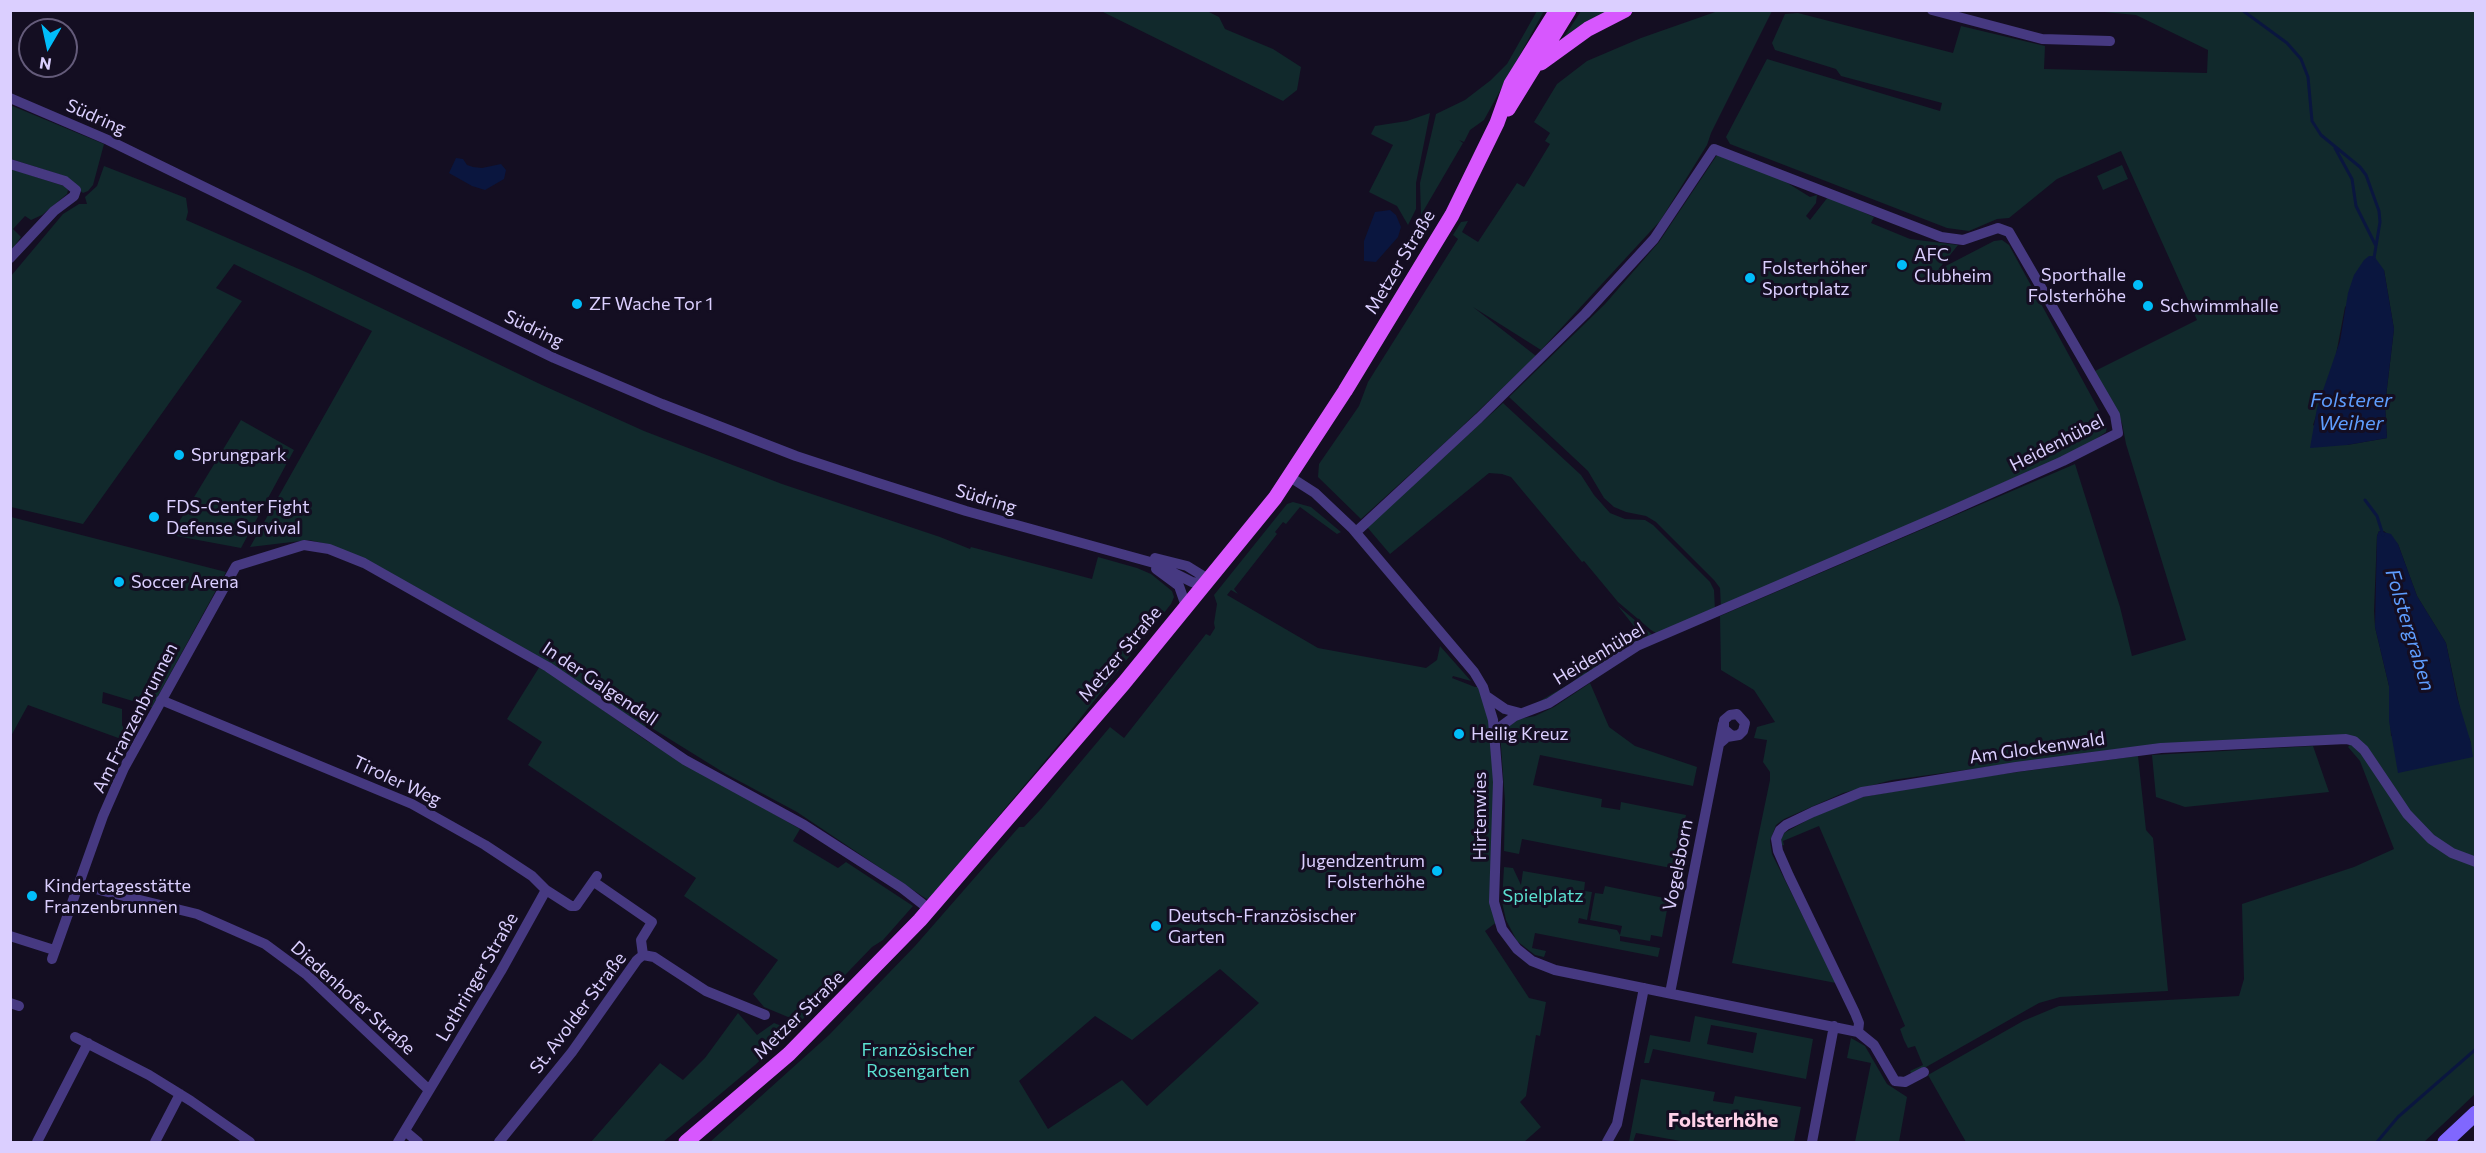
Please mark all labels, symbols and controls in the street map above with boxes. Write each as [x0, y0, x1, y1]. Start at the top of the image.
north arrow [18, 18, 78, 78]
text: N [38, 54, 53, 75]
street label: Südring [63, 94, 129, 140]
street label: Metzer Straße [1360, 206, 1440, 318]
place label: AFC Clubheim [1914, 244, 1992, 286]
place label: Folsterhöher Sportplatz [1762, 257, 1867, 300]
marker: AFC Clubheim [1895, 258, 1909, 272]
place label: Sporthalle Folsterhöhe [2028, 264, 2126, 306]
marker: Folsterhöher Sportplatz [1743, 271, 1757, 285]
marker: Sporthalle Folsterhöhe [2131, 278, 2145, 292]
place label: ZF Wache Tor 1 [589, 293, 713, 315]
place label: Schwimmhalle [2160, 295, 2278, 317]
marker: ZF Wache Tor 1 [570, 297, 584, 311]
marker: Schwimmhalle [2141, 299, 2155, 313]
street label: Südring [501, 306, 567, 352]
water label: Folsterer Weiher [2310, 388, 2392, 435]
street label: Heidenhübel [2006, 410, 2108, 476]
place label: Sprungpark [191, 444, 287, 466]
marker: Sprungpark [172, 448, 186, 462]
street label: Südring [953, 479, 1019, 519]
place label: FDS-Center Fight Defense Survival [166, 496, 310, 538]
marker: FDS-Center Fight Defense Survival [147, 510, 161, 524]
water label: Folstergraben [2380, 566, 2440, 694]
place label: Soccer Arena [131, 571, 239, 593]
marker: Soccer Arena [112, 575, 126, 589]
street label: Metzer Straße [1074, 602, 1166, 706]
street label: Heidenhübel [1549, 618, 1649, 690]
street label: In der Galgendell [538, 637, 662, 731]
street label: Am Franzenbrunnen [88, 639, 182, 797]
place label: Heilig Kreuz [1471, 723, 1568, 745]
marker: Heilig Kreuz [1452, 727, 1466, 741]
street label: Am Glockenwald [1968, 728, 2106, 768]
street label: Tiroler Weg [349, 751, 445, 811]
street label: Hirtenwies [1469, 772, 1491, 860]
street label: Vogelsborn [1659, 817, 1697, 913]
place label: Jugendzentrum Folsterhöhe [1301, 850, 1425, 892]
marker: Jugendzentrum Folsterhöhe [1430, 864, 1444, 878]
place label: Kindertagesstätte Franzenbrunnen [44, 875, 191, 918]
park label: Spielplatz [1503, 885, 1583, 907]
marker: Kindertagesstätte Franzenbrunnen [25, 889, 39, 903]
place label: Deutsch-Französischer Garten [1168, 905, 1356, 948]
street label: Lothringer Straße [431, 909, 523, 1045]
marker: Deutsch-Französischer Garten [1149, 919, 1163, 933]
street label: Diedenhofer Straße [286, 936, 420, 1060]
street label: St. Avolder Straße [525, 948, 631, 1078]
street label: Metzer Straße [749, 966, 849, 1064]
park label: Französischer Rosengarten [861, 1039, 975, 1082]
district label: Folsterhöhe [1668, 1108, 1778, 1132]

